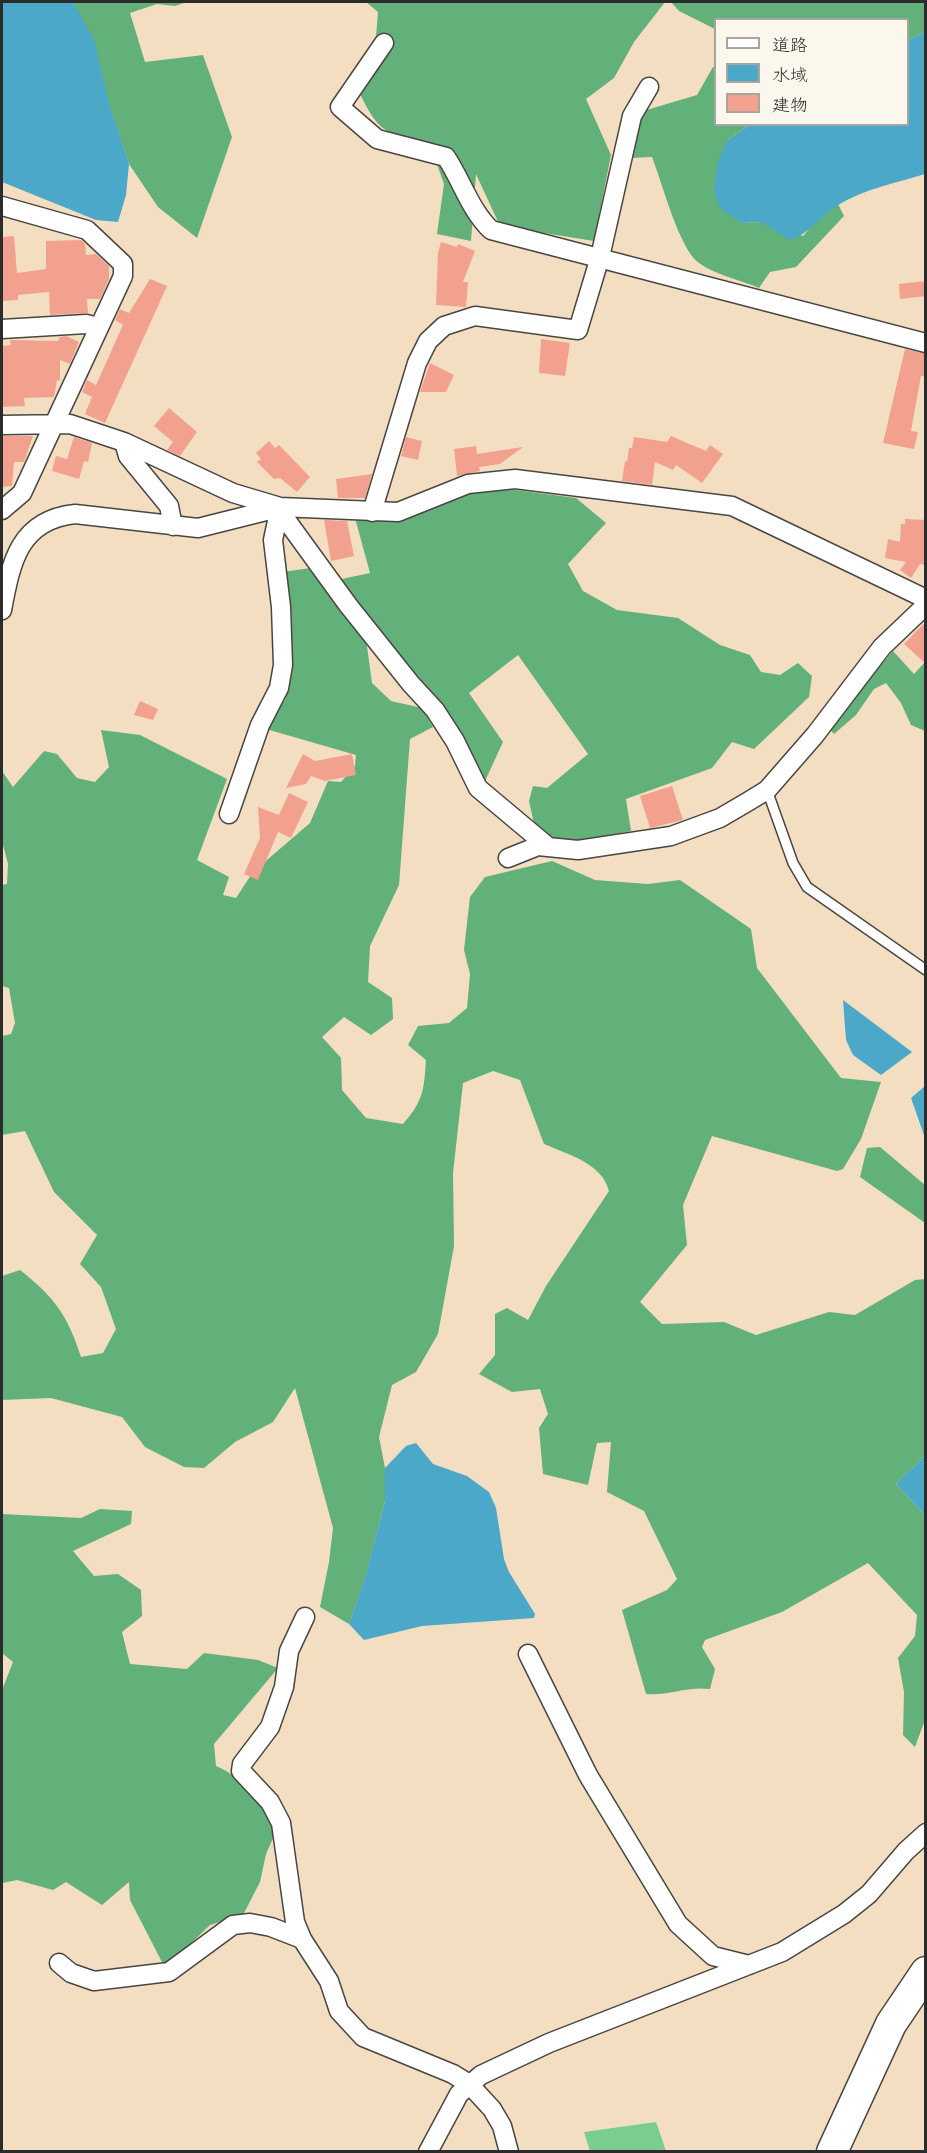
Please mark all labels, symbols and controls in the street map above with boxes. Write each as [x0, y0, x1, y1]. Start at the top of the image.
legend [714, 18, 909, 126]
text: 道路 [772, 34, 808, 57]
text: 水域 [772, 64, 808, 87]
text: 建物 [772, 94, 808, 117]

